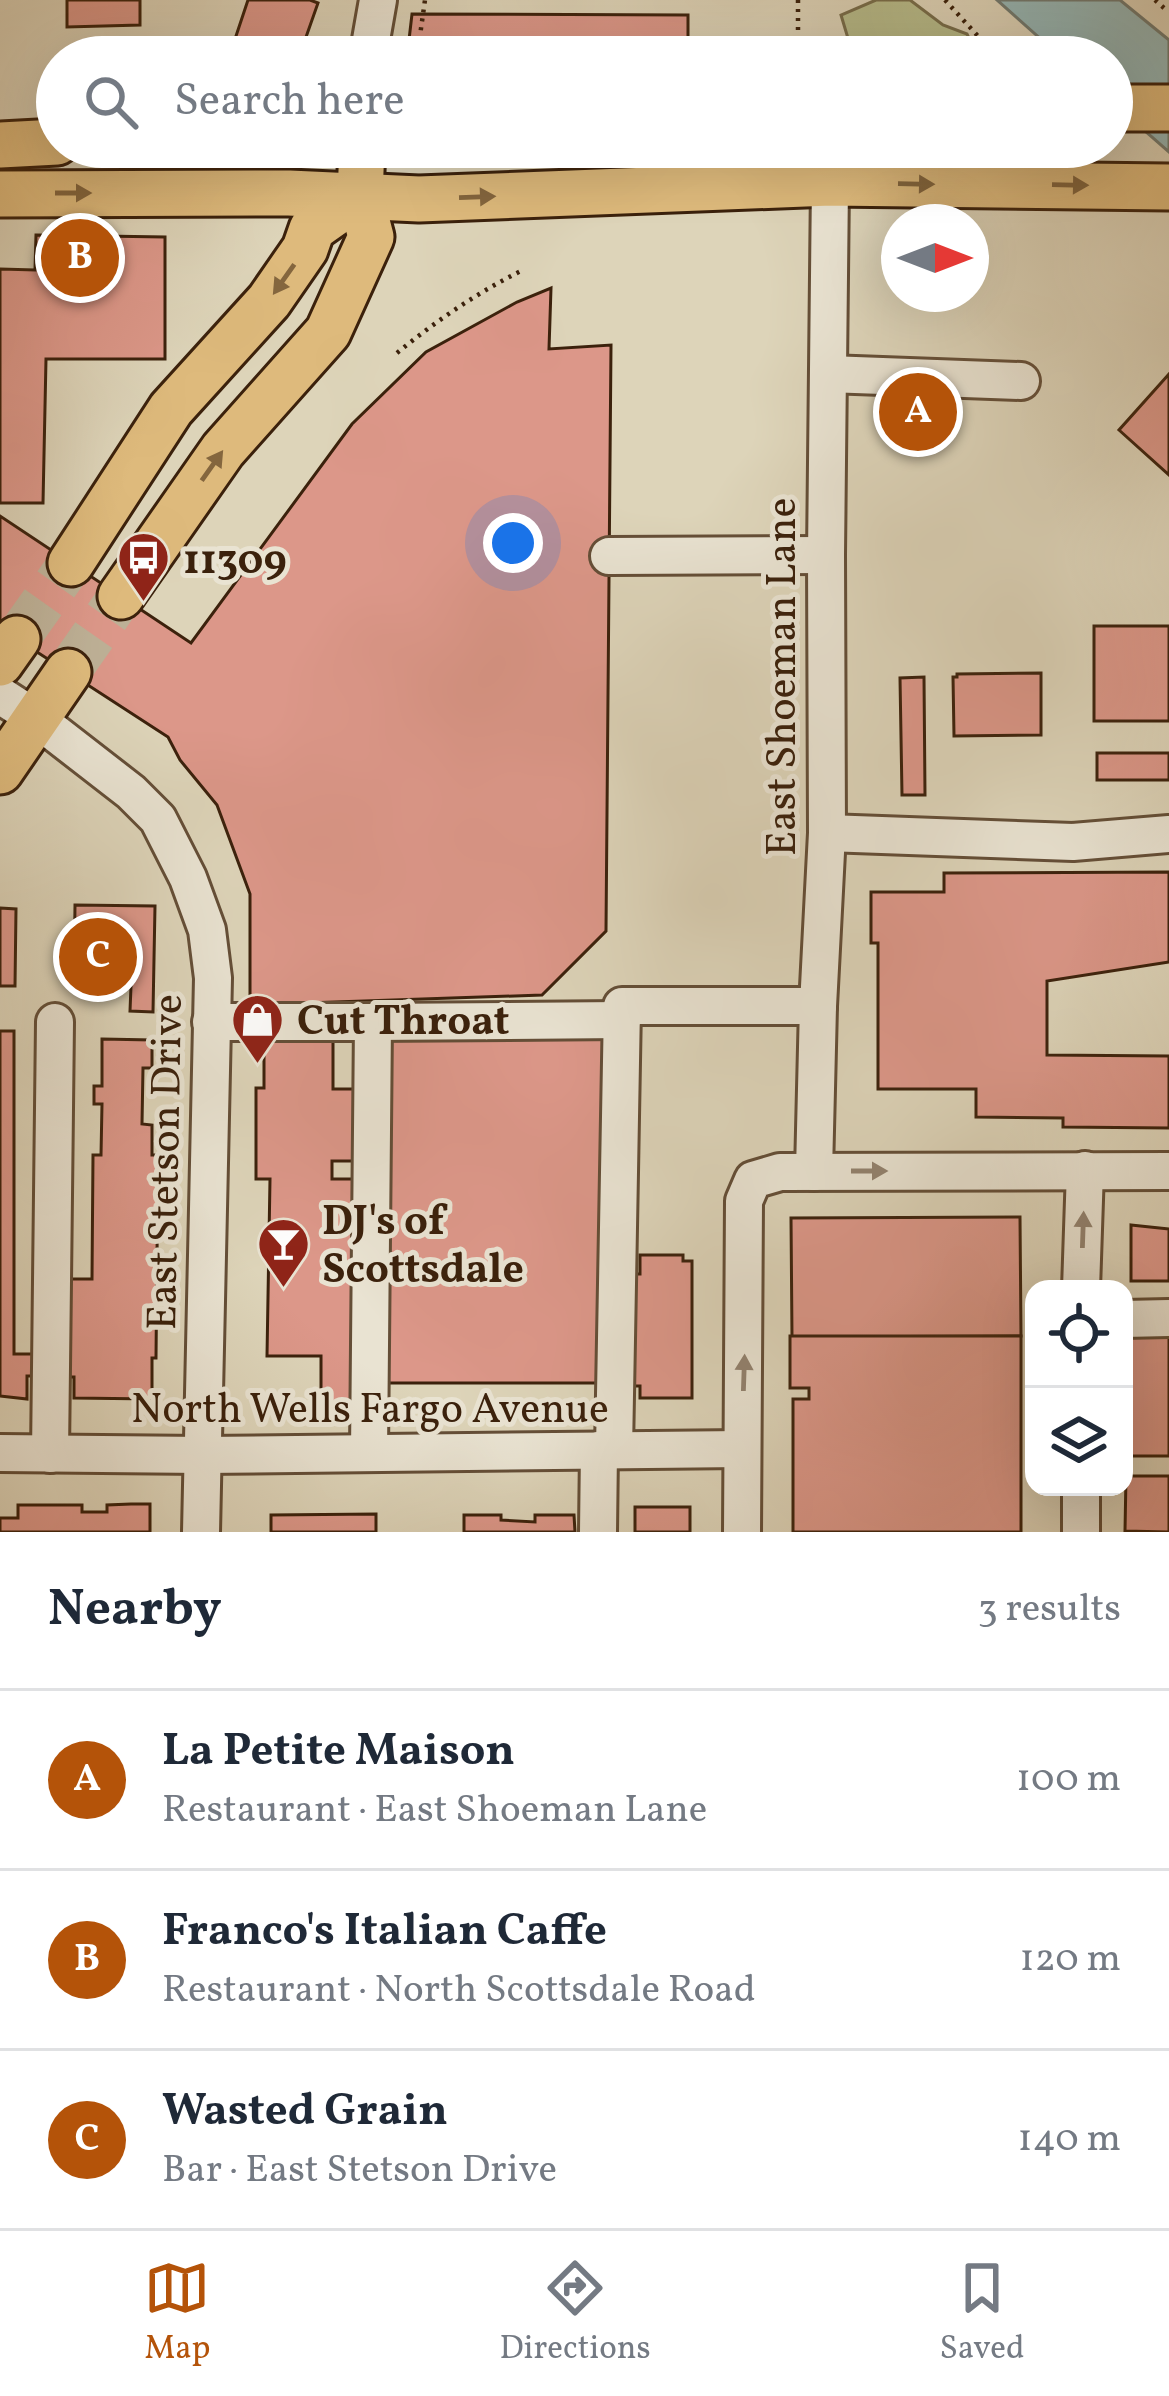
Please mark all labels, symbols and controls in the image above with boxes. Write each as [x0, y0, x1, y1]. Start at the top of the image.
search box [36, 36, 1133, 168]
icon: search [78, 69, 144, 135]
text: Search here [174, 71, 405, 134]
one-way arrow [898, 174, 936, 194]
one-way arrow [1052, 176, 1090, 195]
one-way arrow [55, 183, 93, 203]
one-way arrow [459, 187, 497, 206]
north arrow [881, 204, 989, 312]
pin: B [41, 213, 119, 303]
one-way arrow [273, 263, 296, 295]
pin: A [879, 367, 957, 457]
one-way arrow [200, 450, 223, 482]
street label: East Shoeman Lane [755, 498, 814, 856]
your location [483, 513, 543, 573]
bus stop icon: 11309 [116, 530, 172, 604]
place label: 11309 [183, 533, 287, 592]
pin: C [59, 912, 137, 1002]
shop icon: Cut Throat [230, 991, 286, 1065]
street label: East Stetson Drive [135, 994, 200, 1330]
place label: Cut Throat [297, 994, 509, 1053]
one-way arrow [851, 1162, 889, 1181]
place label: DJ's of Scottsdale [322, 1194, 524, 1301]
one-way arrow [1074, 1210, 1093, 1248]
bar icon: DJ's of Scottsdale [255, 1215, 311, 1289]
map controls [1025, 1280, 1133, 1496]
button: locate [1025, 1280, 1133, 1388]
one-way arrow [734, 1353, 753, 1391]
street label: North Wells Fargo Avenue [131, 1382, 609, 1441]
button: layers [1025, 1388, 1133, 1496]
text: Nearby [48, 1575, 222, 1646]
text: 3 results [978, 1583, 1121, 1637]
text: La Petite Maison [162, 1721, 515, 1784]
text: A [73, 1753, 101, 1807]
text: 100 m [1016, 1753, 1121, 1807]
text: Restaurant · East Shoeman Lane [162, 1784, 707, 1838]
text: Franco's Italian Caffe [162, 1901, 607, 1964]
text: B [74, 1933, 100, 1987]
text: 120 m [1020, 1933, 1121, 1987]
text: Restaurant · North Scottsdale Road [162, 1964, 756, 2018]
text: Wasted Grain [162, 2081, 448, 2144]
text: C [74, 2113, 100, 2167]
text: 140 m [1018, 2113, 1121, 2167]
text: Bar · East Stetson Drive [162, 2144, 557, 2198]
tab: Map [144, 2255, 211, 2373]
tab: Directions [499, 2255, 651, 2373]
tab: Saved [940, 2255, 1025, 2373]

